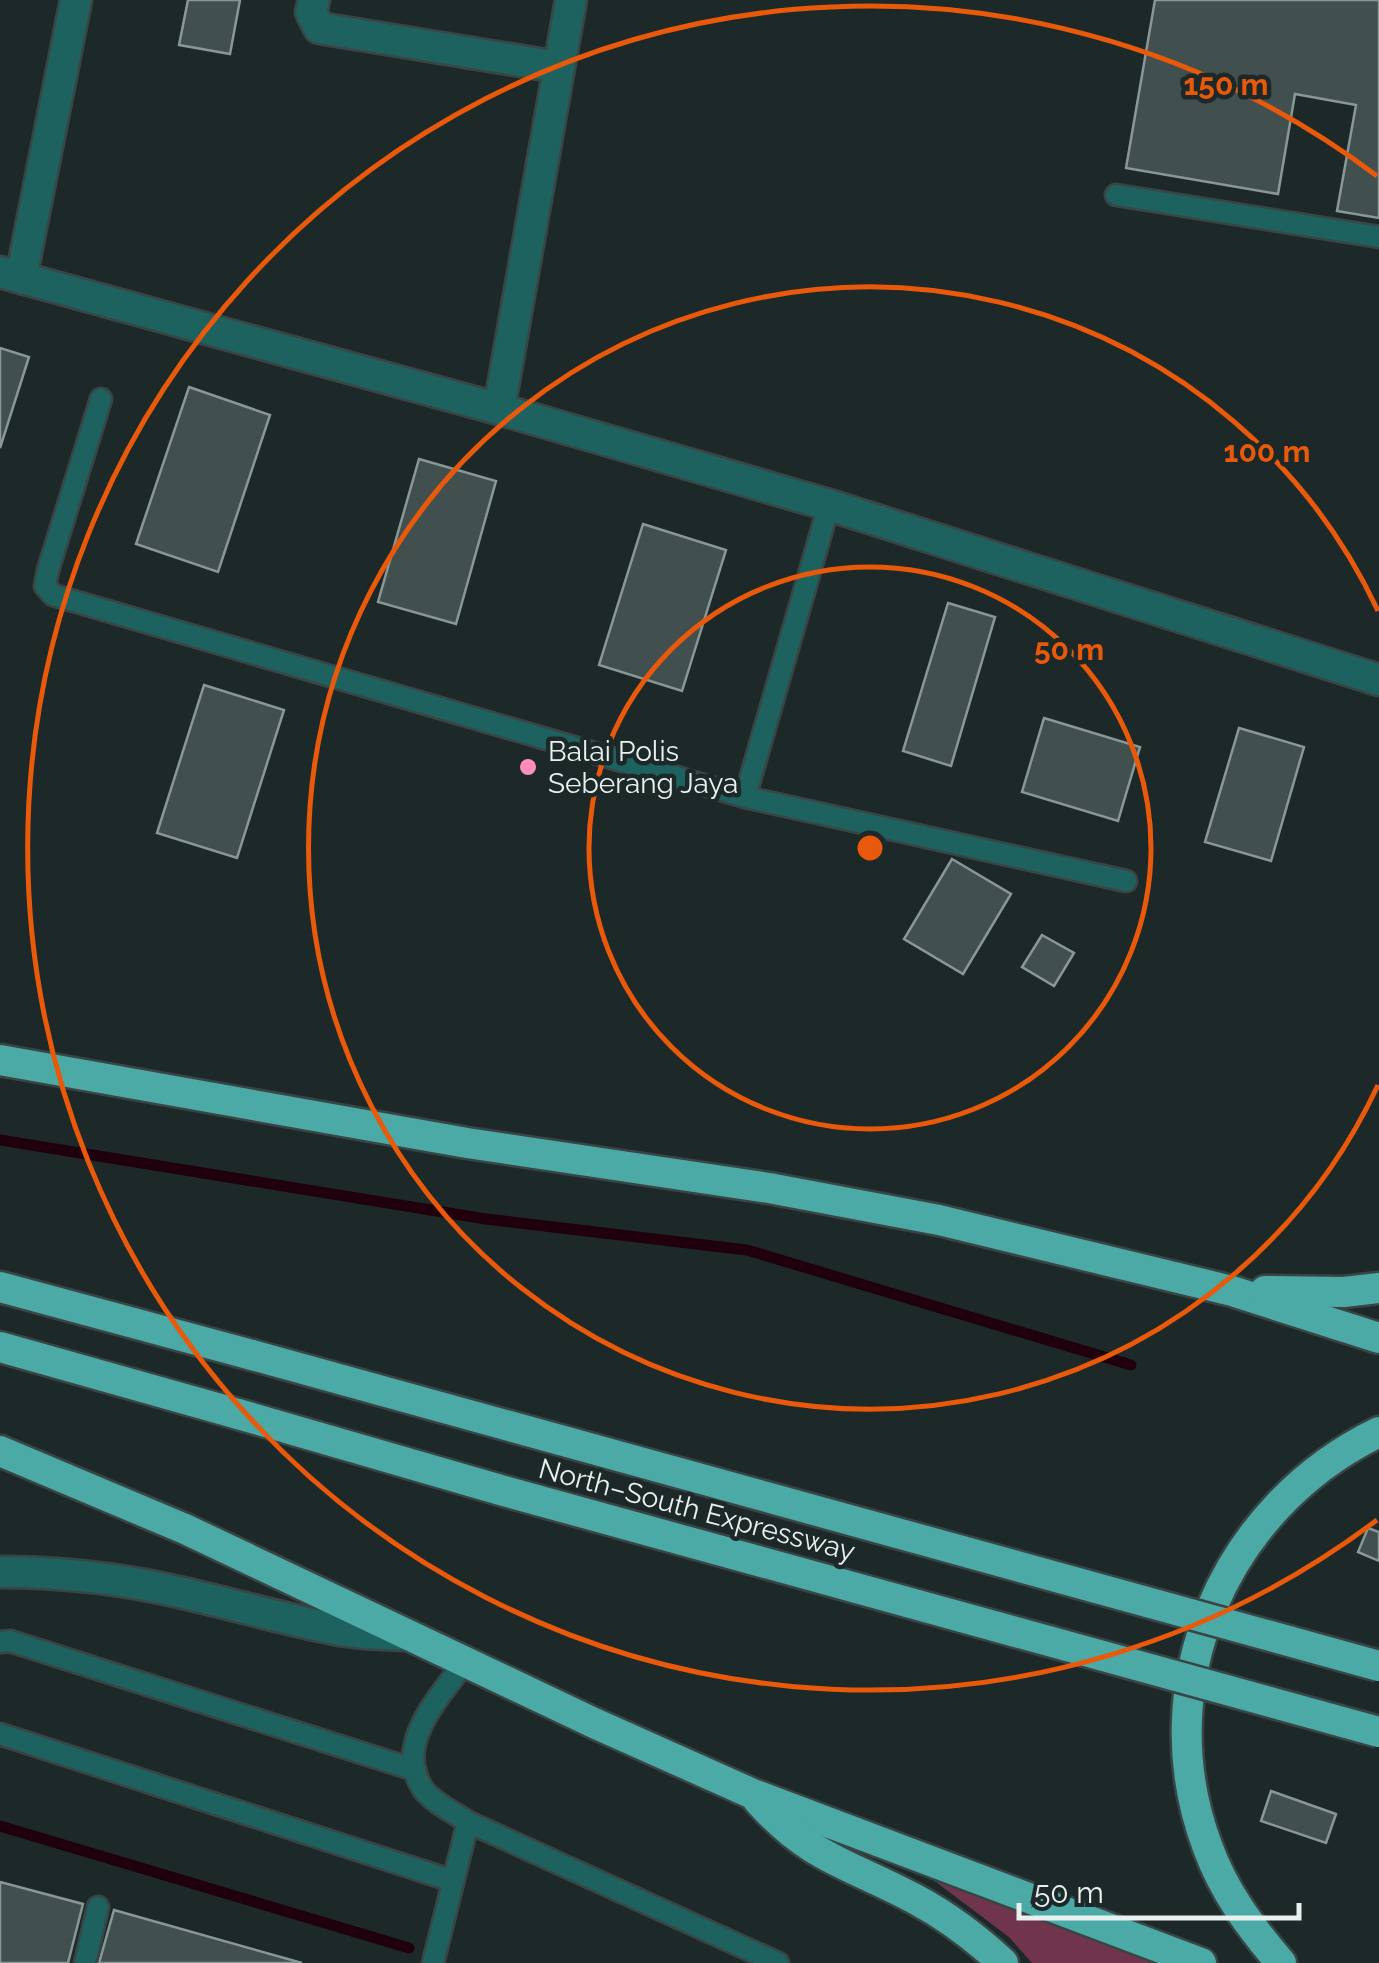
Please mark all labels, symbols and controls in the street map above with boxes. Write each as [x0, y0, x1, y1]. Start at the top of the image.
text: 150 m [1184, 67, 1269, 102]
text: 100 m [1224, 434, 1310, 469]
text: 50 m [1034, 632, 1104, 667]
place label: Balai Polis Seberang Jaya [548, 735, 738, 800]
marker: Balai Polis Seberang Jaya [517, 756, 539, 778]
centre of rings [852, 830, 888, 866]
street label: North–South Expressway [535, 1452, 859, 1568]
scale bar [1019, 1858, 1299, 1920]
text: 50 m [1034, 1875, 1104, 1910]

